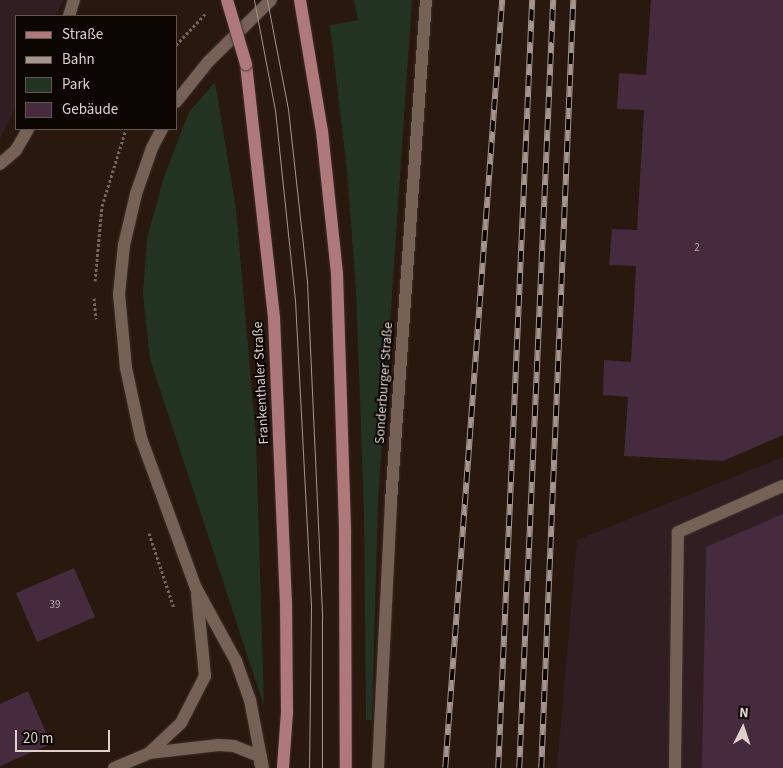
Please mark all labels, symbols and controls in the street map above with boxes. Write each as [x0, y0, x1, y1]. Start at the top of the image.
legend [15, 15, 178, 130]
text: Straße [62, 24, 103, 45]
text: Bahn [62, 49, 95, 70]
text: Park [62, 74, 90, 95]
text: Gebäude [62, 99, 118, 120]
house number: 2 [694, 241, 700, 255]
street label: Frankenthaler Straße [249, 321, 273, 445]
street label: Sonderburger Straße [371, 321, 397, 445]
house number: 39 [50, 598, 60, 612]
north arrow [718, 703, 768, 753]
text: N [739, 703, 749, 723]
scale bar [18, 720, 112, 752]
text: 20 m [23, 728, 53, 749]

